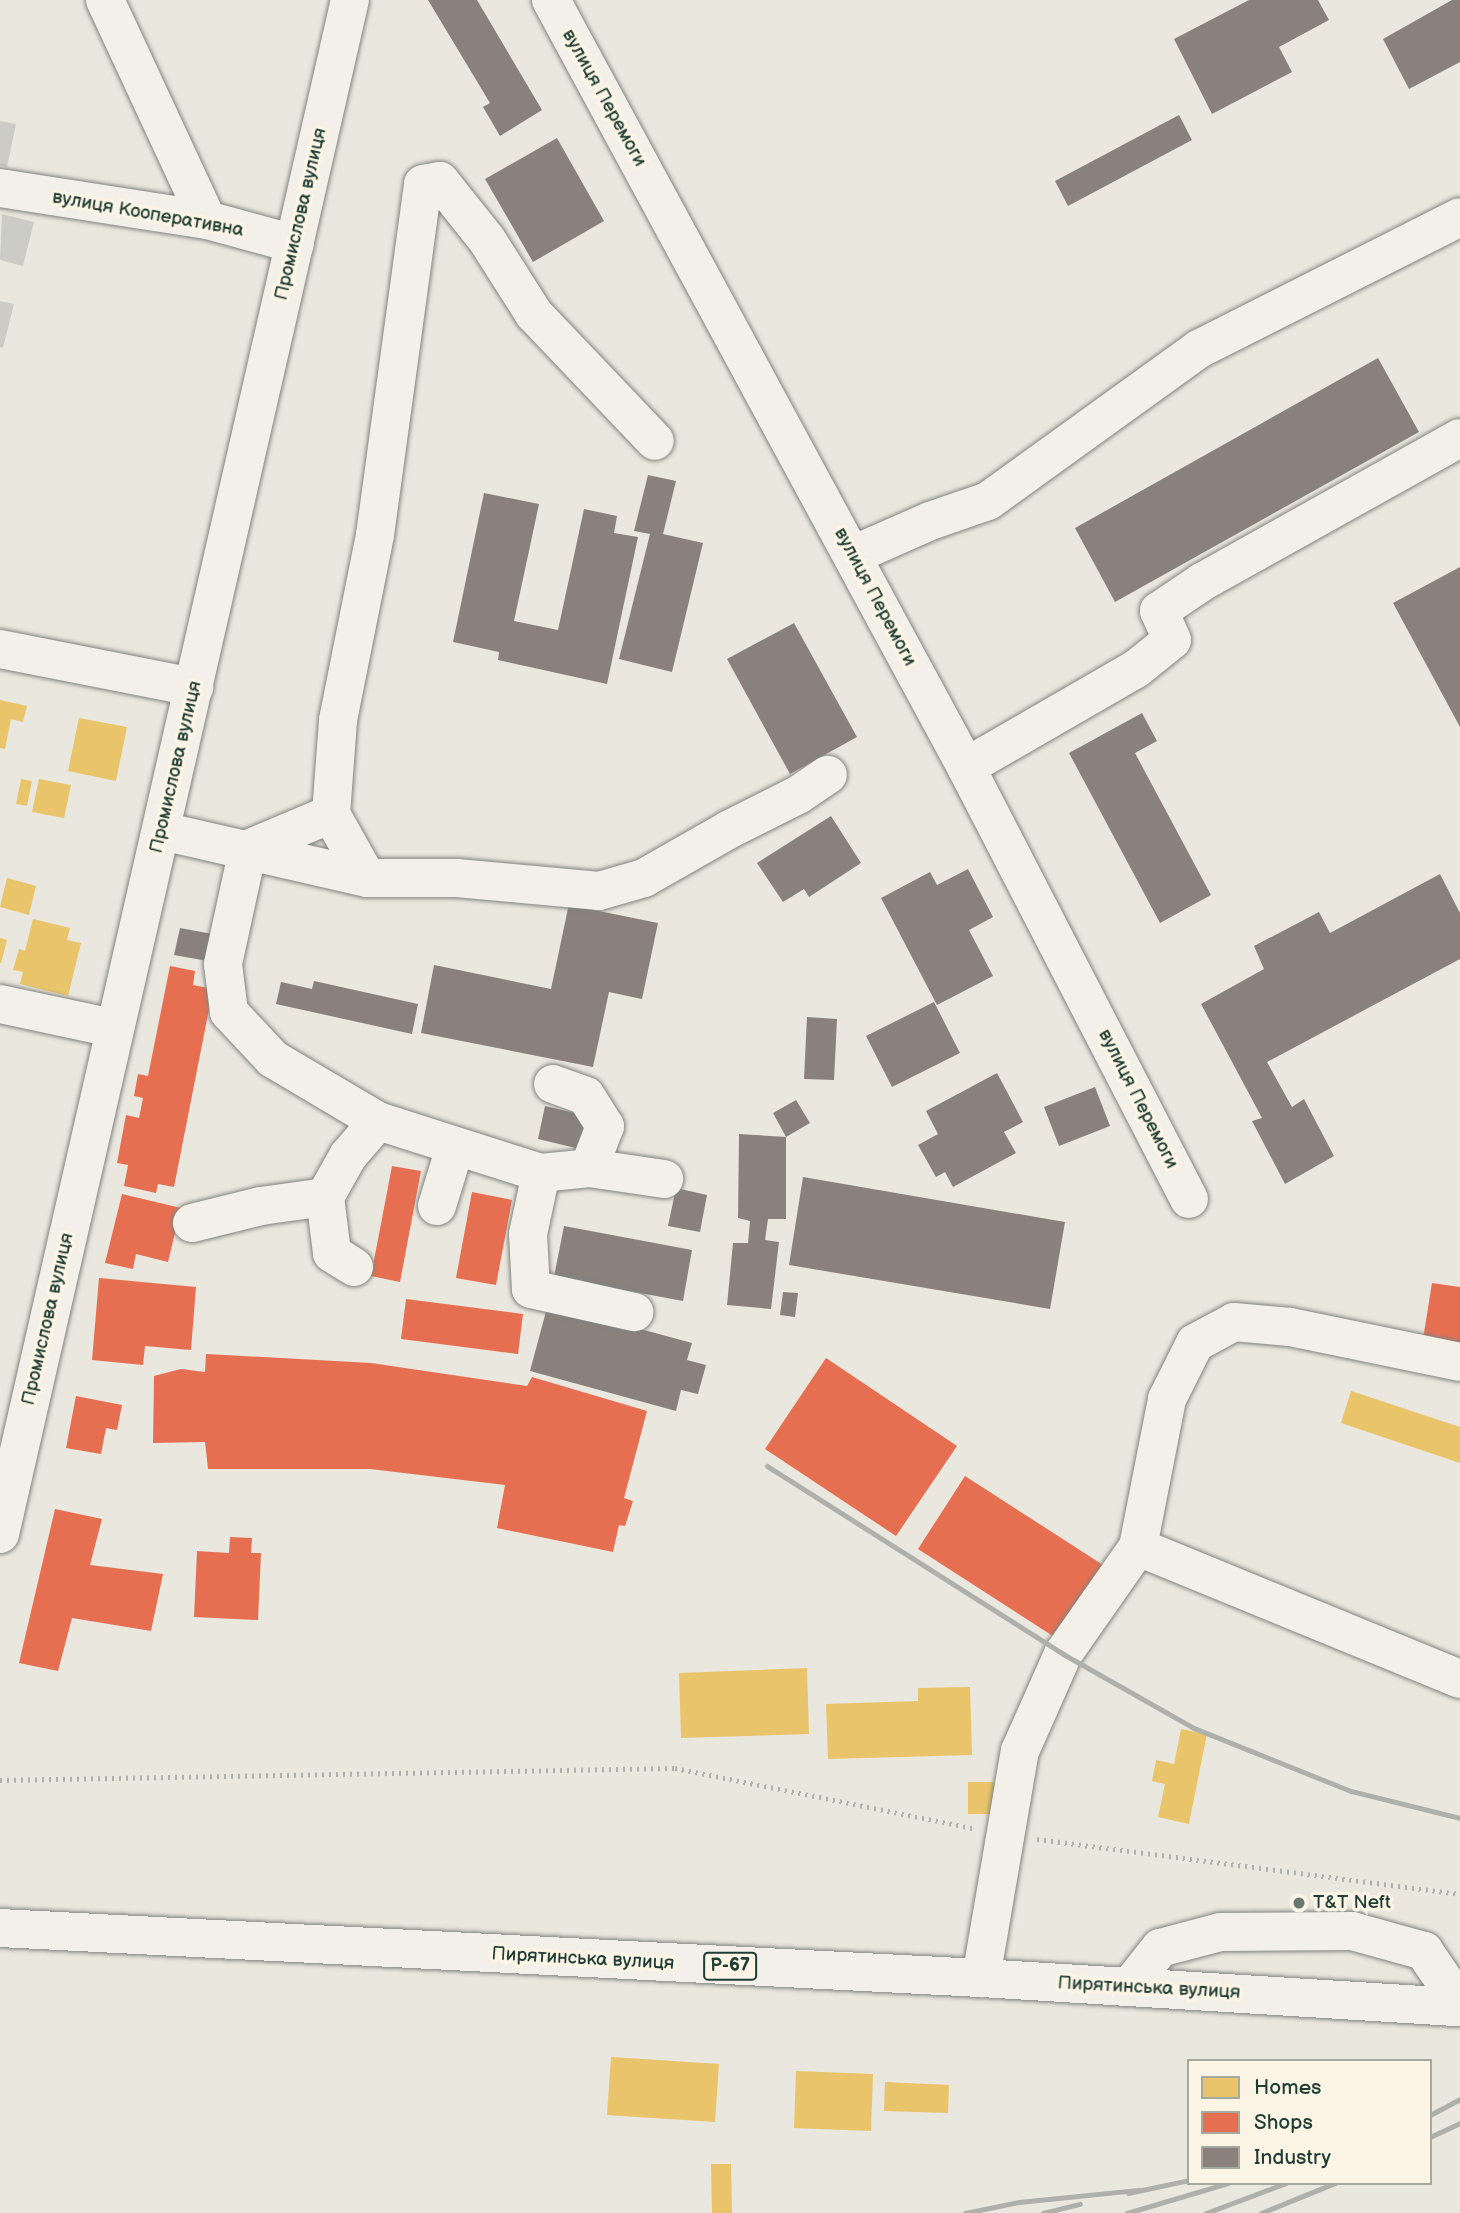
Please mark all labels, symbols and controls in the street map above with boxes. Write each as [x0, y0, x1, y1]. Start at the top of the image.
street label: вулиця Перемоги [557, 25, 651, 171]
street label: Промислова вулиця [270, 126, 332, 302]
street label: вулиця Кооперативна [51, 186, 245, 242]
street label: вулиця Перемоги [829, 524, 921, 670]
street label: Промислова вулиця [145, 679, 207, 855]
street label: вулиця Перемоги [1093, 1025, 1183, 1173]
street label: Промислова вулиця [17, 1231, 79, 1407]
place label: T&T Neft [1313, 1892, 1391, 1914]
marker: T&T Neft [1291, 1895, 1307, 1911]
street label: Пирятинська вулиця [491, 1943, 675, 1975]
road number: Р-67 [702, 1952, 758, 1980]
street label: Пирятинська вулиця [1057, 1972, 1241, 2004]
legend [1187, 2059, 1432, 2185]
text: Homes [1254, 2075, 1322, 2100]
text: Shops [1254, 2110, 1313, 2135]
text: Industry [1254, 2145, 1331, 2170]

